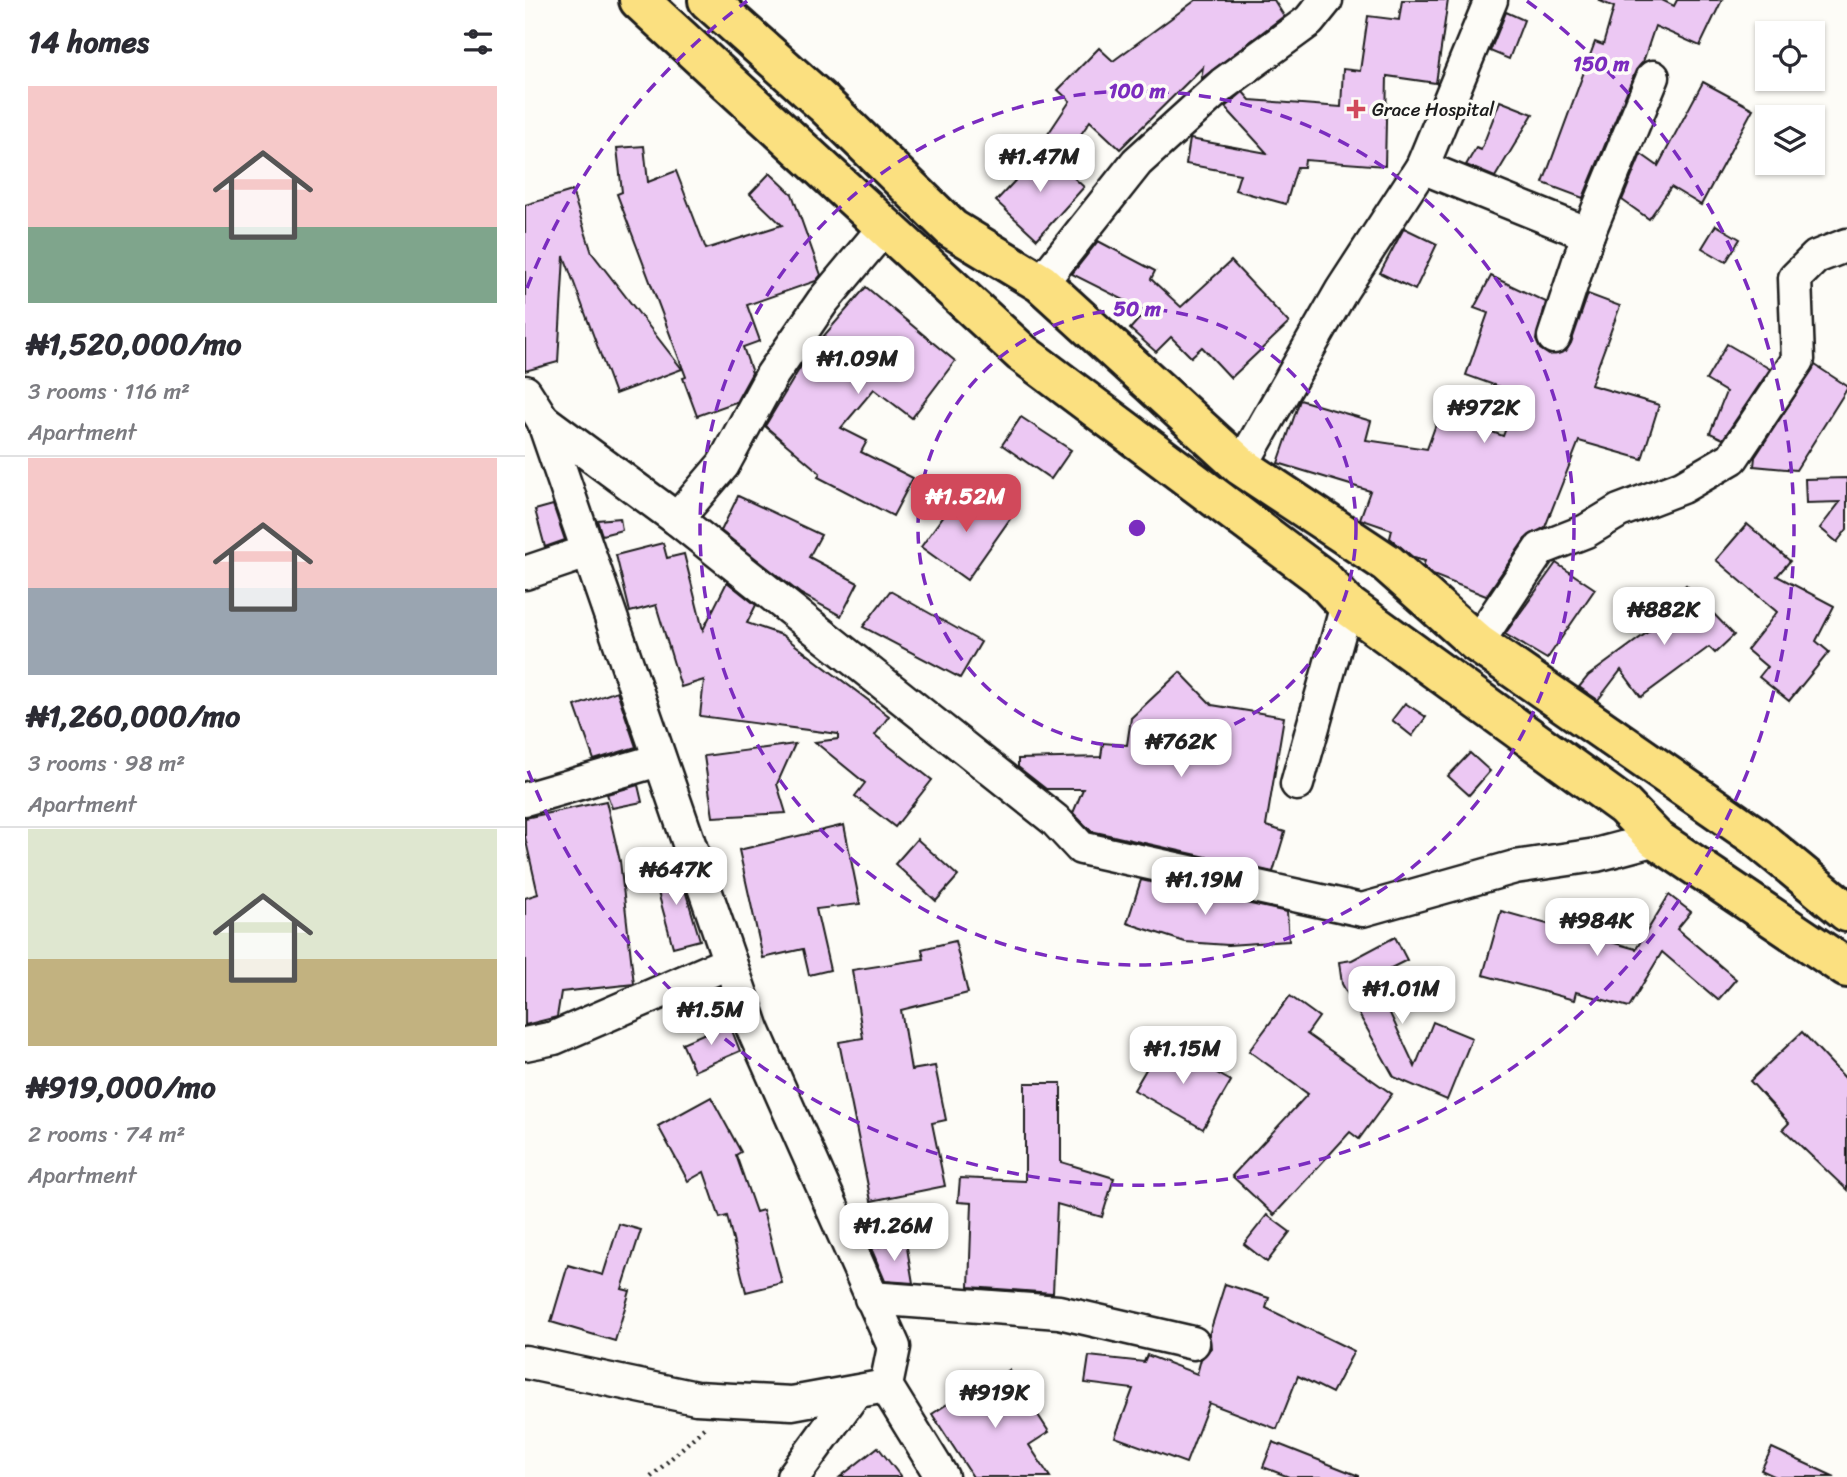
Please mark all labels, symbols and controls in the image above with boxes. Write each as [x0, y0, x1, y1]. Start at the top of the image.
text: 14 homes [28, 15, 149, 69]
map controls [1755, 21, 1825, 175]
button: locate [1755, 21, 1825, 91]
icon: filters [459, 23, 497, 61]
text: 150 m [1573, 45, 1630, 83]
text: 100 m [1108, 72, 1166, 110]
place label: Grace Hospital [1372, 93, 1495, 126]
marker: Grace Hospital [1346, 99, 1366, 119]
button: layers [1755, 105, 1825, 175]
icon: home [200, 132, 326, 258]
pin: ₦1.47M [983, 134, 1097, 194]
text: ₦1.47M [1001, 136, 1079, 177]
text: 50 m [1113, 290, 1162, 328]
text: ₦1,520,000/mo [28, 317, 242, 371]
pin: ₦1.09M [801, 336, 915, 396]
text: ₦1.09M [818, 338, 898, 379]
text: 3 rooms · 116 m² [28, 371, 190, 412]
pin: ₦972K [1435, 386, 1533, 445]
text: ₦972K [1449, 387, 1519, 428]
text: Apartment [28, 412, 137, 453]
pin: ₦1.52M [909, 475, 1023, 534]
text: ₦1.52M [927, 476, 1005, 517]
icon: home [200, 504, 326, 630]
centre of rings [1125, 516, 1149, 540]
pin: ₦882K [1615, 588, 1713, 647]
text: ₦882K [1629, 589, 1699, 630]
text: ₦1,260,000/mo [28, 689, 240, 743]
pin: ₦762K [1132, 720, 1230, 779]
text: ₦762K [1147, 721, 1215, 762]
text: 3 rooms · 98 m² [28, 743, 185, 784]
text: Apartment [28, 784, 137, 825]
pin: ₦647K [627, 848, 725, 907]
text: ₦647K [641, 849, 711, 890]
pin: ₦1.19M [1148, 858, 1262, 917]
text: ₦1.19M [1168, 859, 1242, 900]
icon: home [200, 875, 326, 1001]
pin: ₦984K [1548, 898, 1646, 958]
text: ₦984K [1561, 900, 1633, 941]
pin: ₦1.01M [1345, 967, 1459, 1026]
text: ₦1.01M [1364, 968, 1440, 1009]
pin: ₦1.5M [662, 988, 760, 1047]
text: ₦1.5M [679, 989, 743, 1030]
pin: ₦1.15M [1126, 1026, 1240, 1086]
text: ₦1.15M [1146, 1028, 1220, 1069]
text: ₦919,000/mo [28, 1060, 216, 1114]
text: 2 rooms · 74 m² [28, 1114, 185, 1155]
text: Apartment [28, 1155, 137, 1196]
pin: ₦1.26M [837, 1204, 951, 1263]
text: ₦1.26M [855, 1205, 933, 1246]
pin: ₦919K [946, 1370, 1044, 1430]
text: ₦919K [961, 1372, 1029, 1413]

